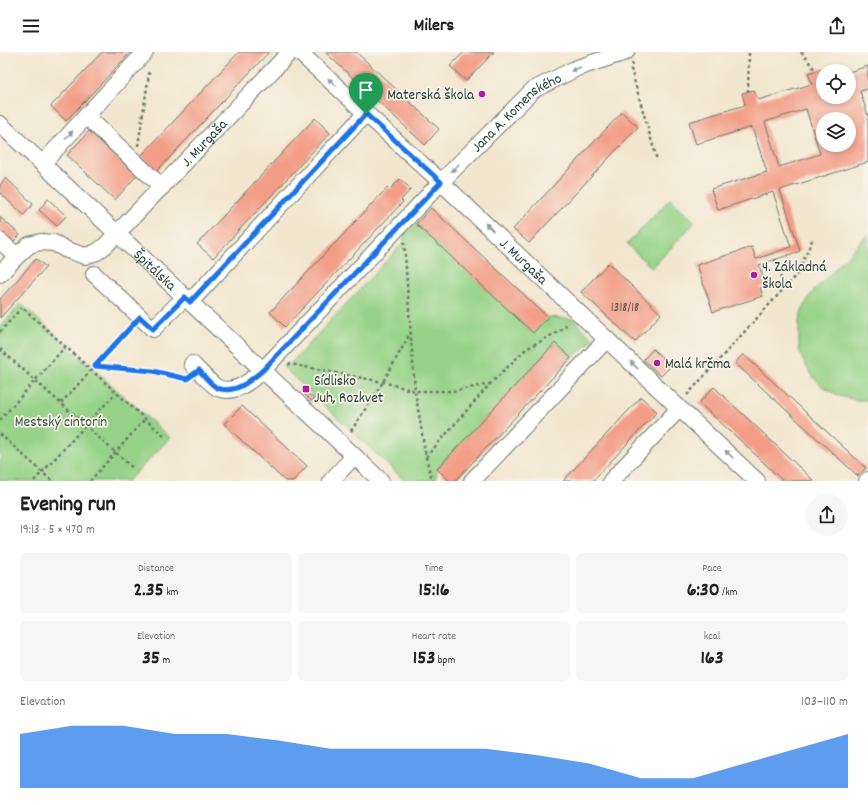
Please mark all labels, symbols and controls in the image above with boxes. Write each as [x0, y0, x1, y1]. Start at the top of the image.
text: Milers [414, 14, 454, 39]
icon: menu [20, 15, 42, 37]
icon: share [826, 15, 848, 37]
map controls [816, 64, 856, 152]
button: locate [816, 64, 856, 104]
one-way arrow [569, 66, 581, 72]
street label: Jana A. Komenského [467, 68, 566, 158]
pin [349, 73, 383, 114]
one-way arrow [327, 77, 337, 87]
icon: arrive [355, 79, 377, 101]
place label: Materská škola [387, 85, 475, 107]
marker: Materská škola [477, 89, 487, 99]
button: layers [816, 112, 856, 152]
street label: J. Murgaša [177, 114, 234, 173]
one-way arrow [64, 130, 73, 139]
one-way arrow [450, 163, 460, 173]
one-way arrow [484, 223, 494, 232]
street label: J. Murgaša [494, 234, 552, 291]
street label: Špitálska [128, 245, 181, 298]
place label: 4. Základná škola [762, 257, 827, 296]
marker: 4. Základná škola [749, 270, 759, 280]
house number: 1318/18 [611, 299, 639, 318]
place label: Malá krčma [665, 354, 731, 376]
marker: Malá krčma [652, 358, 662, 368]
one-way arrow [629, 360, 639, 370]
place label: Sídlisko Juh, Rozkvet [314, 371, 384, 410]
marker: Sídlisko Juh, Rozkvet [301, 384, 311, 394]
park label: Mestský cintorín [15, 412, 107, 434]
one-way arrow [724, 450, 734, 459]
text: Evening run [20, 490, 116, 521]
button: share [806, 494, 848, 536]
text: 19:13 · 5 × 470 m [20, 521, 95, 540]
text: Distance [138, 561, 174, 577]
text: Time [425, 561, 443, 577]
text: Pace [702, 561, 722, 577]
text: 2.35 [134, 577, 164, 605]
text: 15:16 [418, 577, 450, 605]
text: 6:30 [687, 577, 720, 605]
text: km [164, 585, 178, 601]
text: /km [720, 585, 737, 601]
text: Elevation [137, 629, 175, 645]
text: Heart rate [412, 629, 456, 645]
text: kcal [704, 629, 720, 645]
text: 35 [142, 645, 160, 673]
text: 153 [413, 645, 435, 673]
text: 163 [700, 645, 724, 673]
text: m [160, 653, 170, 669]
text: bpm [435, 653, 455, 669]
text: Elevation [20, 693, 65, 712]
text: 103–110 m [801, 693, 848, 712]

